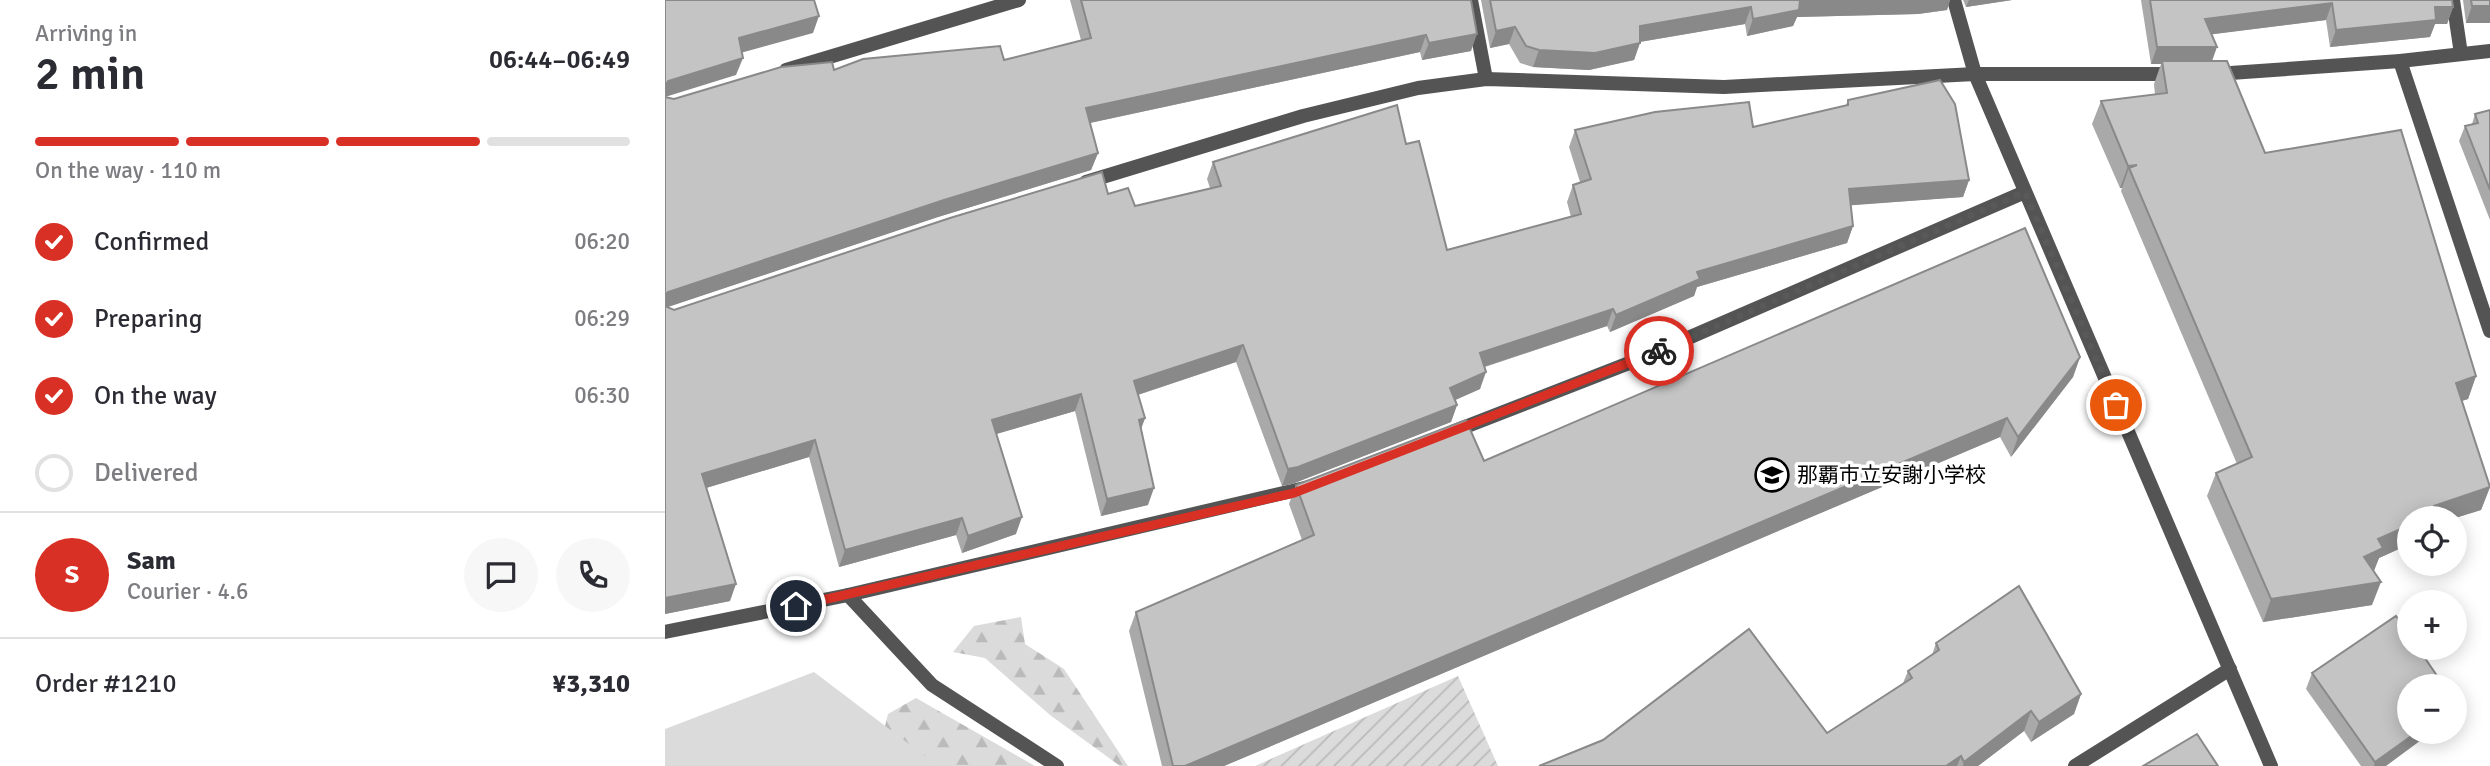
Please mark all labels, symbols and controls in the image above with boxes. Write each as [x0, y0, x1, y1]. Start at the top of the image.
text: Arriving in [35, 19, 137, 48]
text: 06:44–06:49 [489, 44, 630, 76]
text: 2 min [35, 46, 145, 102]
text: On the way · 110 m [35, 156, 221, 185]
icon: check [35, 223, 73, 261]
text: Confirmed [94, 226, 209, 258]
text: 06:20 [574, 227, 630, 256]
icon: check [35, 300, 73, 338]
text: Preparing [94, 303, 202, 335]
text: 06:29 [574, 304, 630, 333]
courier [1624, 316, 1694, 386]
icon: bike [1640, 332, 1678, 370]
pin [2086, 375, 2146, 435]
icon: check [35, 377, 73, 415]
text: On the way [94, 380, 217, 412]
text: 06:30 [574, 381, 630, 410]
icon: bag [2097, 386, 2135, 424]
school or university icon: 那覇市立安謝小学校 [1753, 456, 1791, 494]
text: Delivered [94, 457, 199, 489]
place label: 那覇市立安謝小学校 [1797, 462, 1986, 488]
map controls [2397, 506, 2467, 744]
button: locate [2397, 506, 2467, 576]
button: chat [464, 538, 538, 612]
button: phone [556, 538, 630, 612]
text: Sam [127, 545, 176, 577]
text: S [65, 559, 79, 591]
pin [766, 576, 826, 636]
text: Courier · 4.6 [127, 577, 248, 606]
icon: home [777, 587, 815, 625]
button: + [2397, 590, 2467, 660]
text: Order #1210 [35, 668, 176, 700]
text: ¥3,310 [552, 668, 630, 700]
button: − [2397, 674, 2467, 744]

